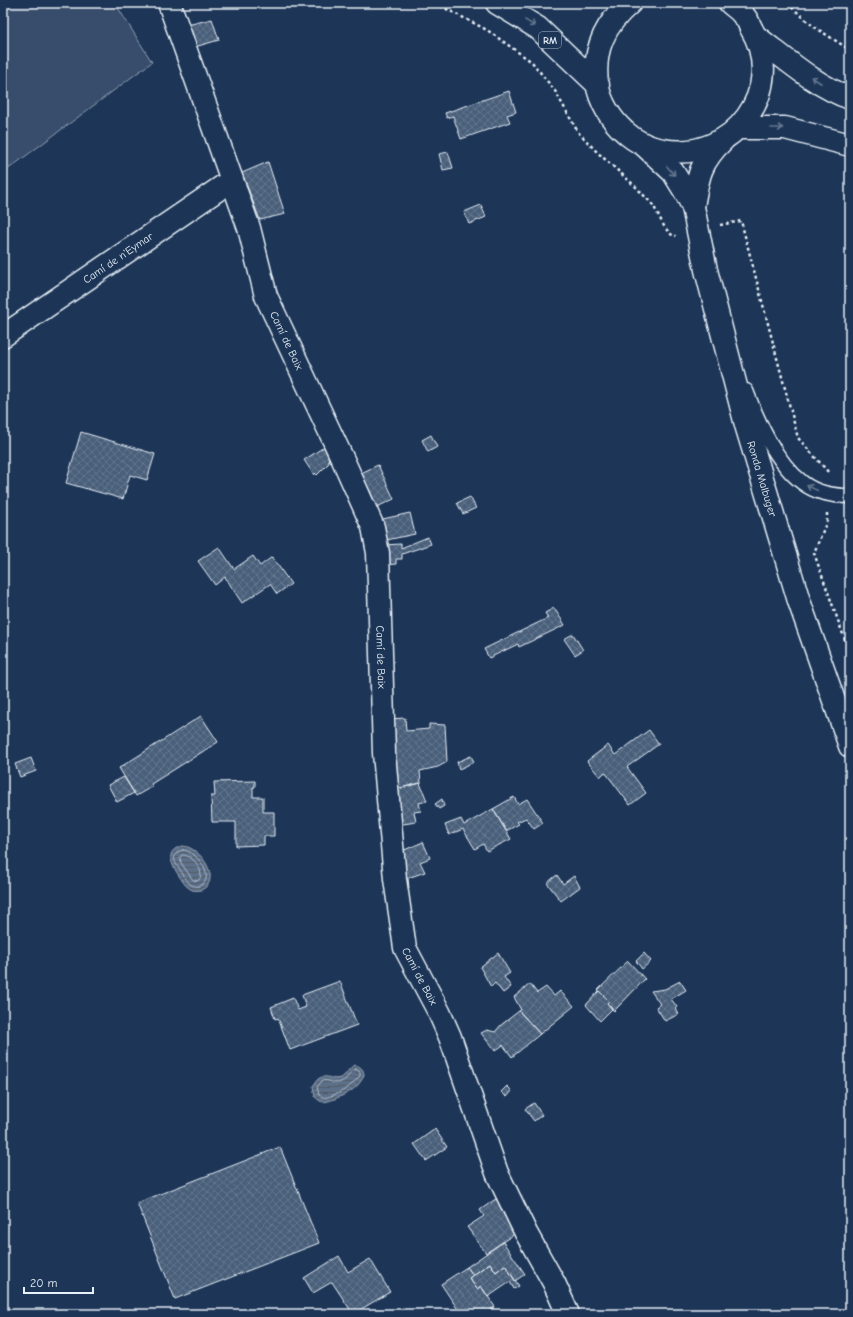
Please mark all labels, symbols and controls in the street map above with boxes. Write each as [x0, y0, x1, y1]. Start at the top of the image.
one-way arrow [524, 20, 536, 28]
road number: RM [539, 32, 561, 48]
one-way arrow [810, 76, 821, 84]
one-way arrow [770, 124, 783, 132]
one-way arrow [667, 165, 676, 176]
street label: Camí de n'Eymar [81, 229, 156, 287]
street label: Camí de Baix [267, 309, 306, 373]
street label: Ronda Malbuger [744, 440, 779, 519]
one-way arrow [807, 484, 819, 491]
street label: Camí de Baix [373, 625, 388, 690]
street label: Camí de Baix [399, 945, 440, 1008]
scale bar [24, 1269, 93, 1295]
text: 20 m [30, 1276, 58, 1290]

